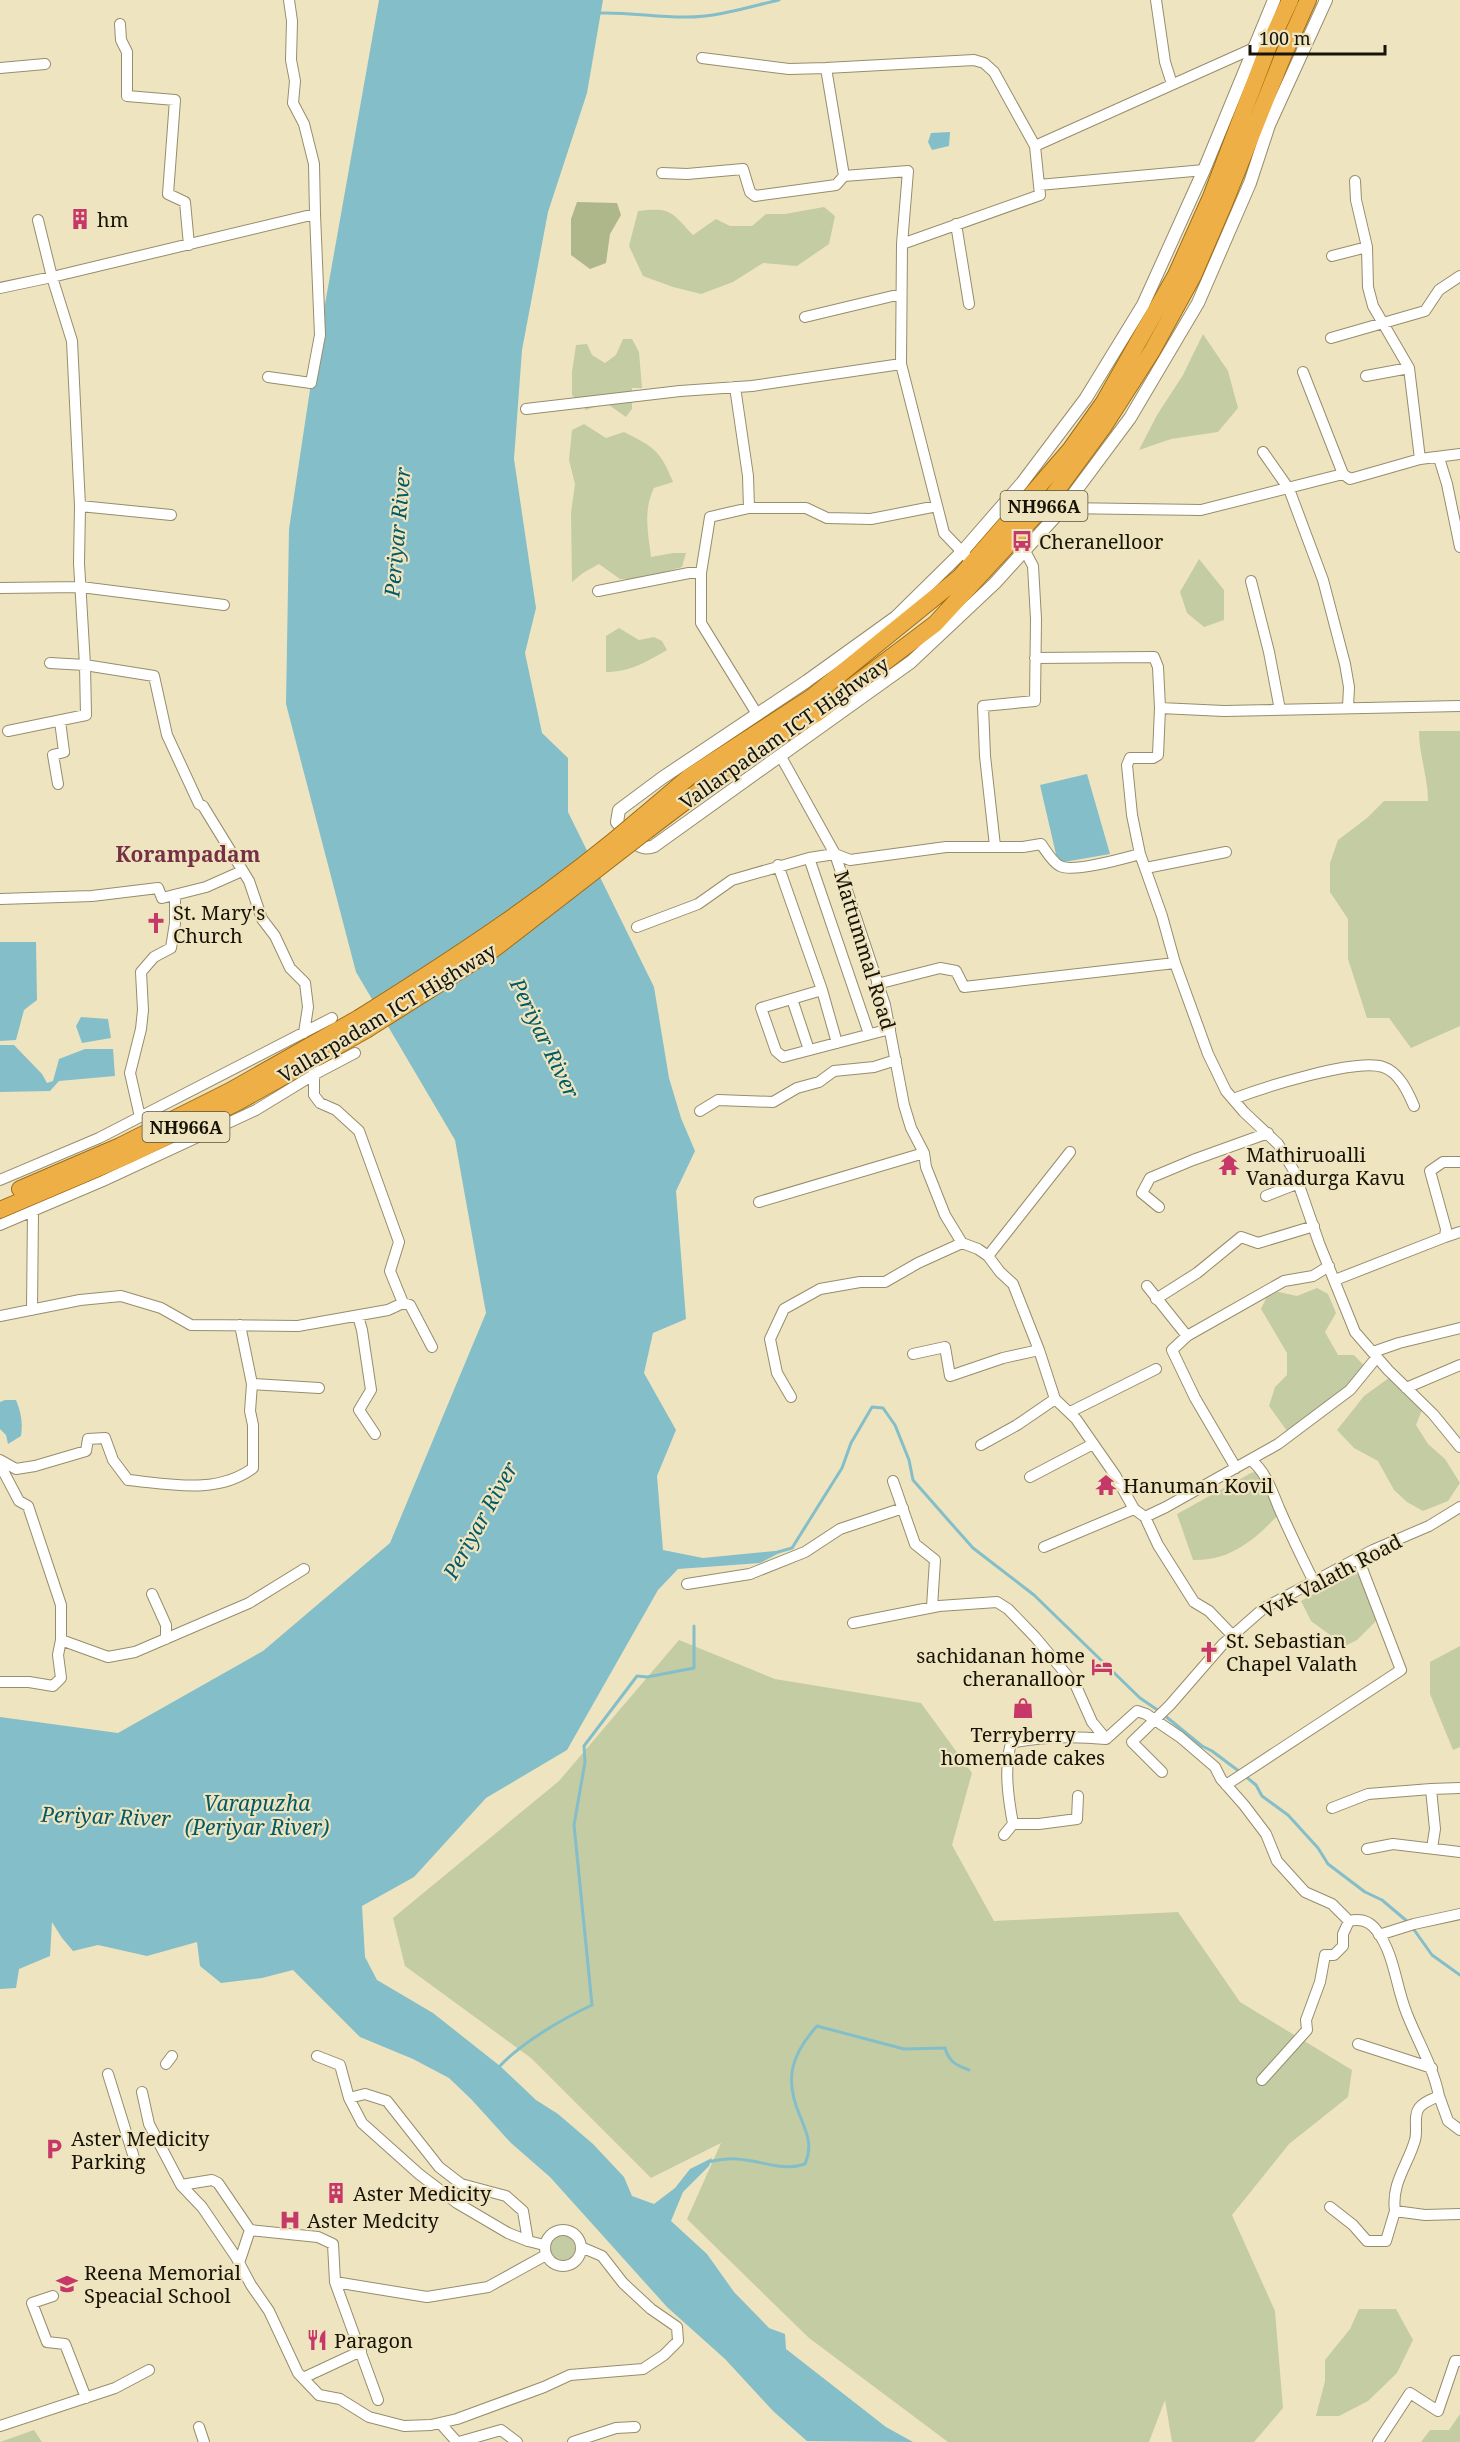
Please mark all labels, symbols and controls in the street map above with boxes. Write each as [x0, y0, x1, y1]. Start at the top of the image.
scale bar [1250, 18, 1385, 56]
text: 100 m [1259, 26, 1311, 50]
place label: hm [97, 206, 129, 233]
building icon: hm [68, 207, 92, 231]
water label: Periyar River [377, 466, 417, 599]
road number: NH966A [1000, 491, 1088, 521]
place label: Cheranelloor [1039, 528, 1164, 555]
bus stop icon: Cheranelloor [1010, 529, 1034, 553]
street label: Vallarpadam ICT Highway [674, 650, 895, 816]
district label: Korampadam [116, 840, 261, 868]
street label: Mattummal Road [828, 867, 902, 1033]
place label: St. Mary's Church [173, 899, 265, 949]
church icon: St. Mary's Church [144, 911, 168, 935]
street label: Vallarpadam ICT Highway [273, 937, 502, 1089]
water label: Periyar River [503, 973, 586, 1103]
road number: NH966A [142, 1112, 230, 1142]
place label: Mathiruoalli Vanadurga Kavu [1246, 1141, 1405, 1191]
temple icon: Mathiruoalli Vanadurga Kavu [1217, 1153, 1241, 1177]
water label: Periyar River [436, 1456, 524, 1584]
place label: Hanuman Kovil [1123, 1472, 1273, 1499]
temple icon: Hanuman Kovil [1094, 1473, 1118, 1497]
street label: Vvk Valath Road [1256, 1527, 1406, 1625]
place label: St. Sebastian Chapel Valath [1226, 1627, 1358, 1677]
church icon: St. Sebastian Chapel Valath [1197, 1640, 1221, 1664]
place label: sachidanan home cheranalloor [916, 1642, 1086, 1692]
hotel icon: sachidanan home cheranalloor [1090, 1655, 1114, 1679]
shop icon: Terryberry homemade cakes [1011, 1696, 1035, 1720]
place label: Terryberry homemade cakes [941, 1721, 1105, 1771]
water label: Varapuzha (Periyar River) [185, 1789, 329, 1841]
water label: Periyar River [40, 1800, 172, 1832]
place label: Aster Medicity Parking [71, 2125, 210, 2175]
parking icon: Aster Medicity Parking [42, 2137, 66, 2161]
place label: Aster Medicity [353, 2180, 492, 2207]
building icon: Aster Medicity [324, 2181, 348, 2205]
place label: Aster Medcity [307, 2207, 439, 2234]
hospital icon: Aster Medcity [278, 2208, 302, 2232]
place label: Reena Memorial Speacial School [84, 2259, 241, 2309]
school or university icon: Reena Memorial Speacial School [55, 2272, 79, 2296]
place label: Paragon [334, 2327, 413, 2354]
restaurant icon: Paragon [305, 2328, 329, 2352]

